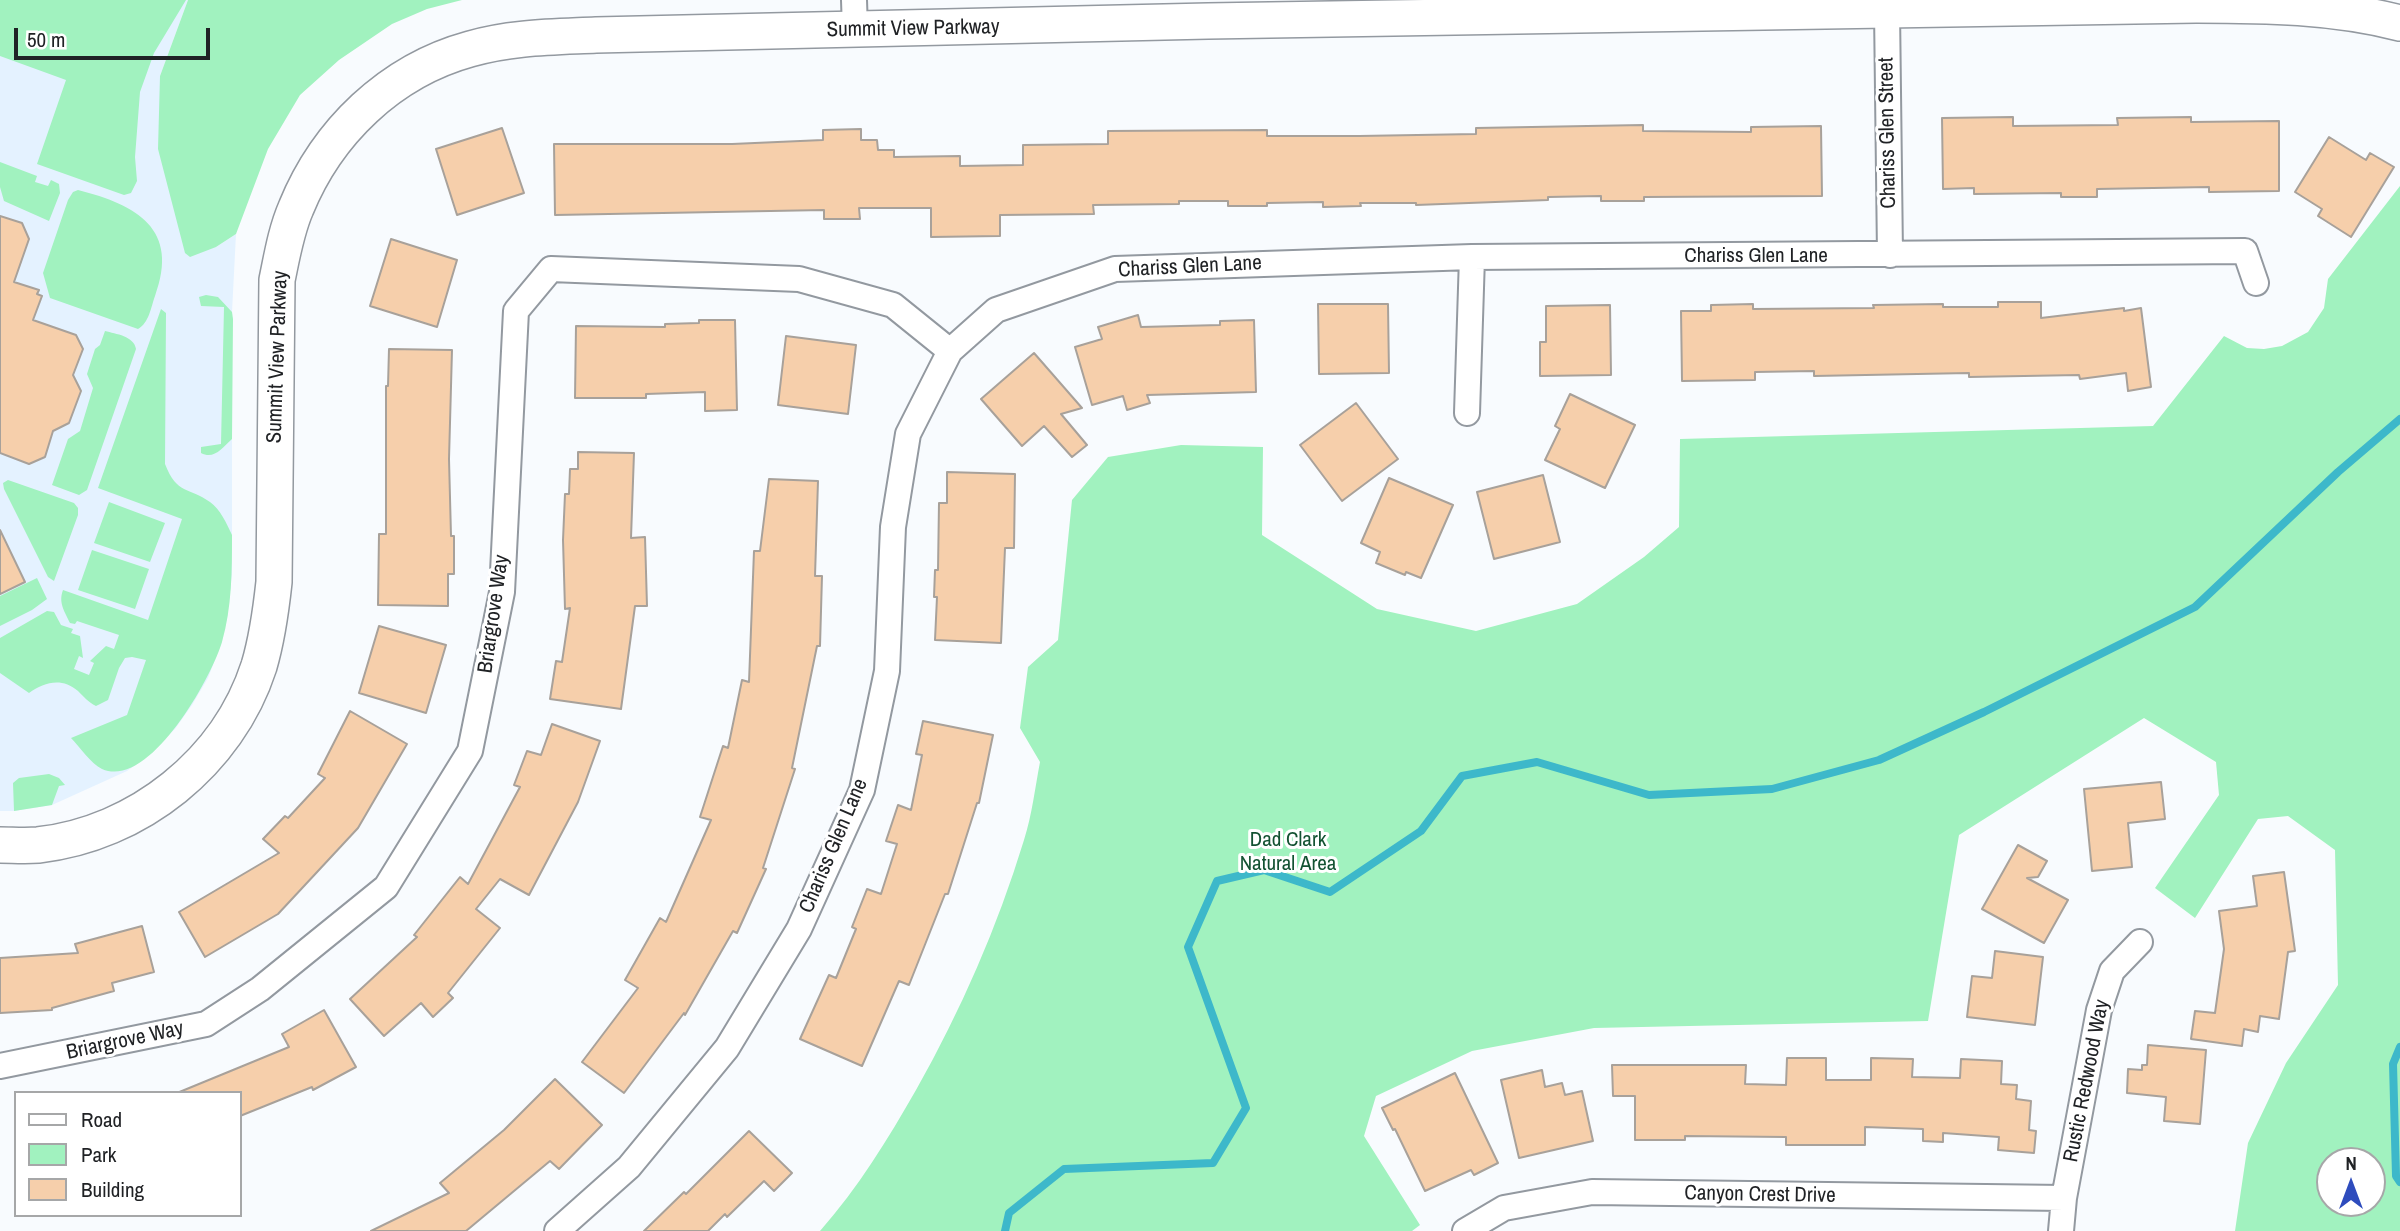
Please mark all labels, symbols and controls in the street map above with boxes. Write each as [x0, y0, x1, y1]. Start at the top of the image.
scale bar [18, 14, 214, 58]
street label: Summit View Parkway [826, 15, 1000, 43]
text: 50 m [27, 25, 65, 54]
street label: Chariss Glen Street [1874, 57, 1902, 209]
street label: Chariss Glen Lane [1684, 243, 1828, 269]
street label: Chariss Glen Lane [1118, 251, 1262, 283]
street label: Summit View Parkway [262, 270, 294, 444]
street label: Briargrove Way [473, 553, 515, 675]
street label: Chariss Glen Lane [794, 775, 874, 917]
park label: Dad Clark Natural Area [1240, 827, 1336, 877]
street label: Rustic Redwood Way [2059, 998, 2115, 1164]
street label: Briargrove Way [64, 1016, 186, 1066]
legend [14, 1091, 242, 1217]
text: Road [81, 1105, 122, 1134]
text: Park [81, 1140, 116, 1169]
north arrow [2316, 1147, 2386, 1217]
text: N [2345, 1150, 2357, 1176]
text: Building [81, 1175, 144, 1204]
street label: Canyon Crest Drive [1684, 1181, 1836, 1209]

